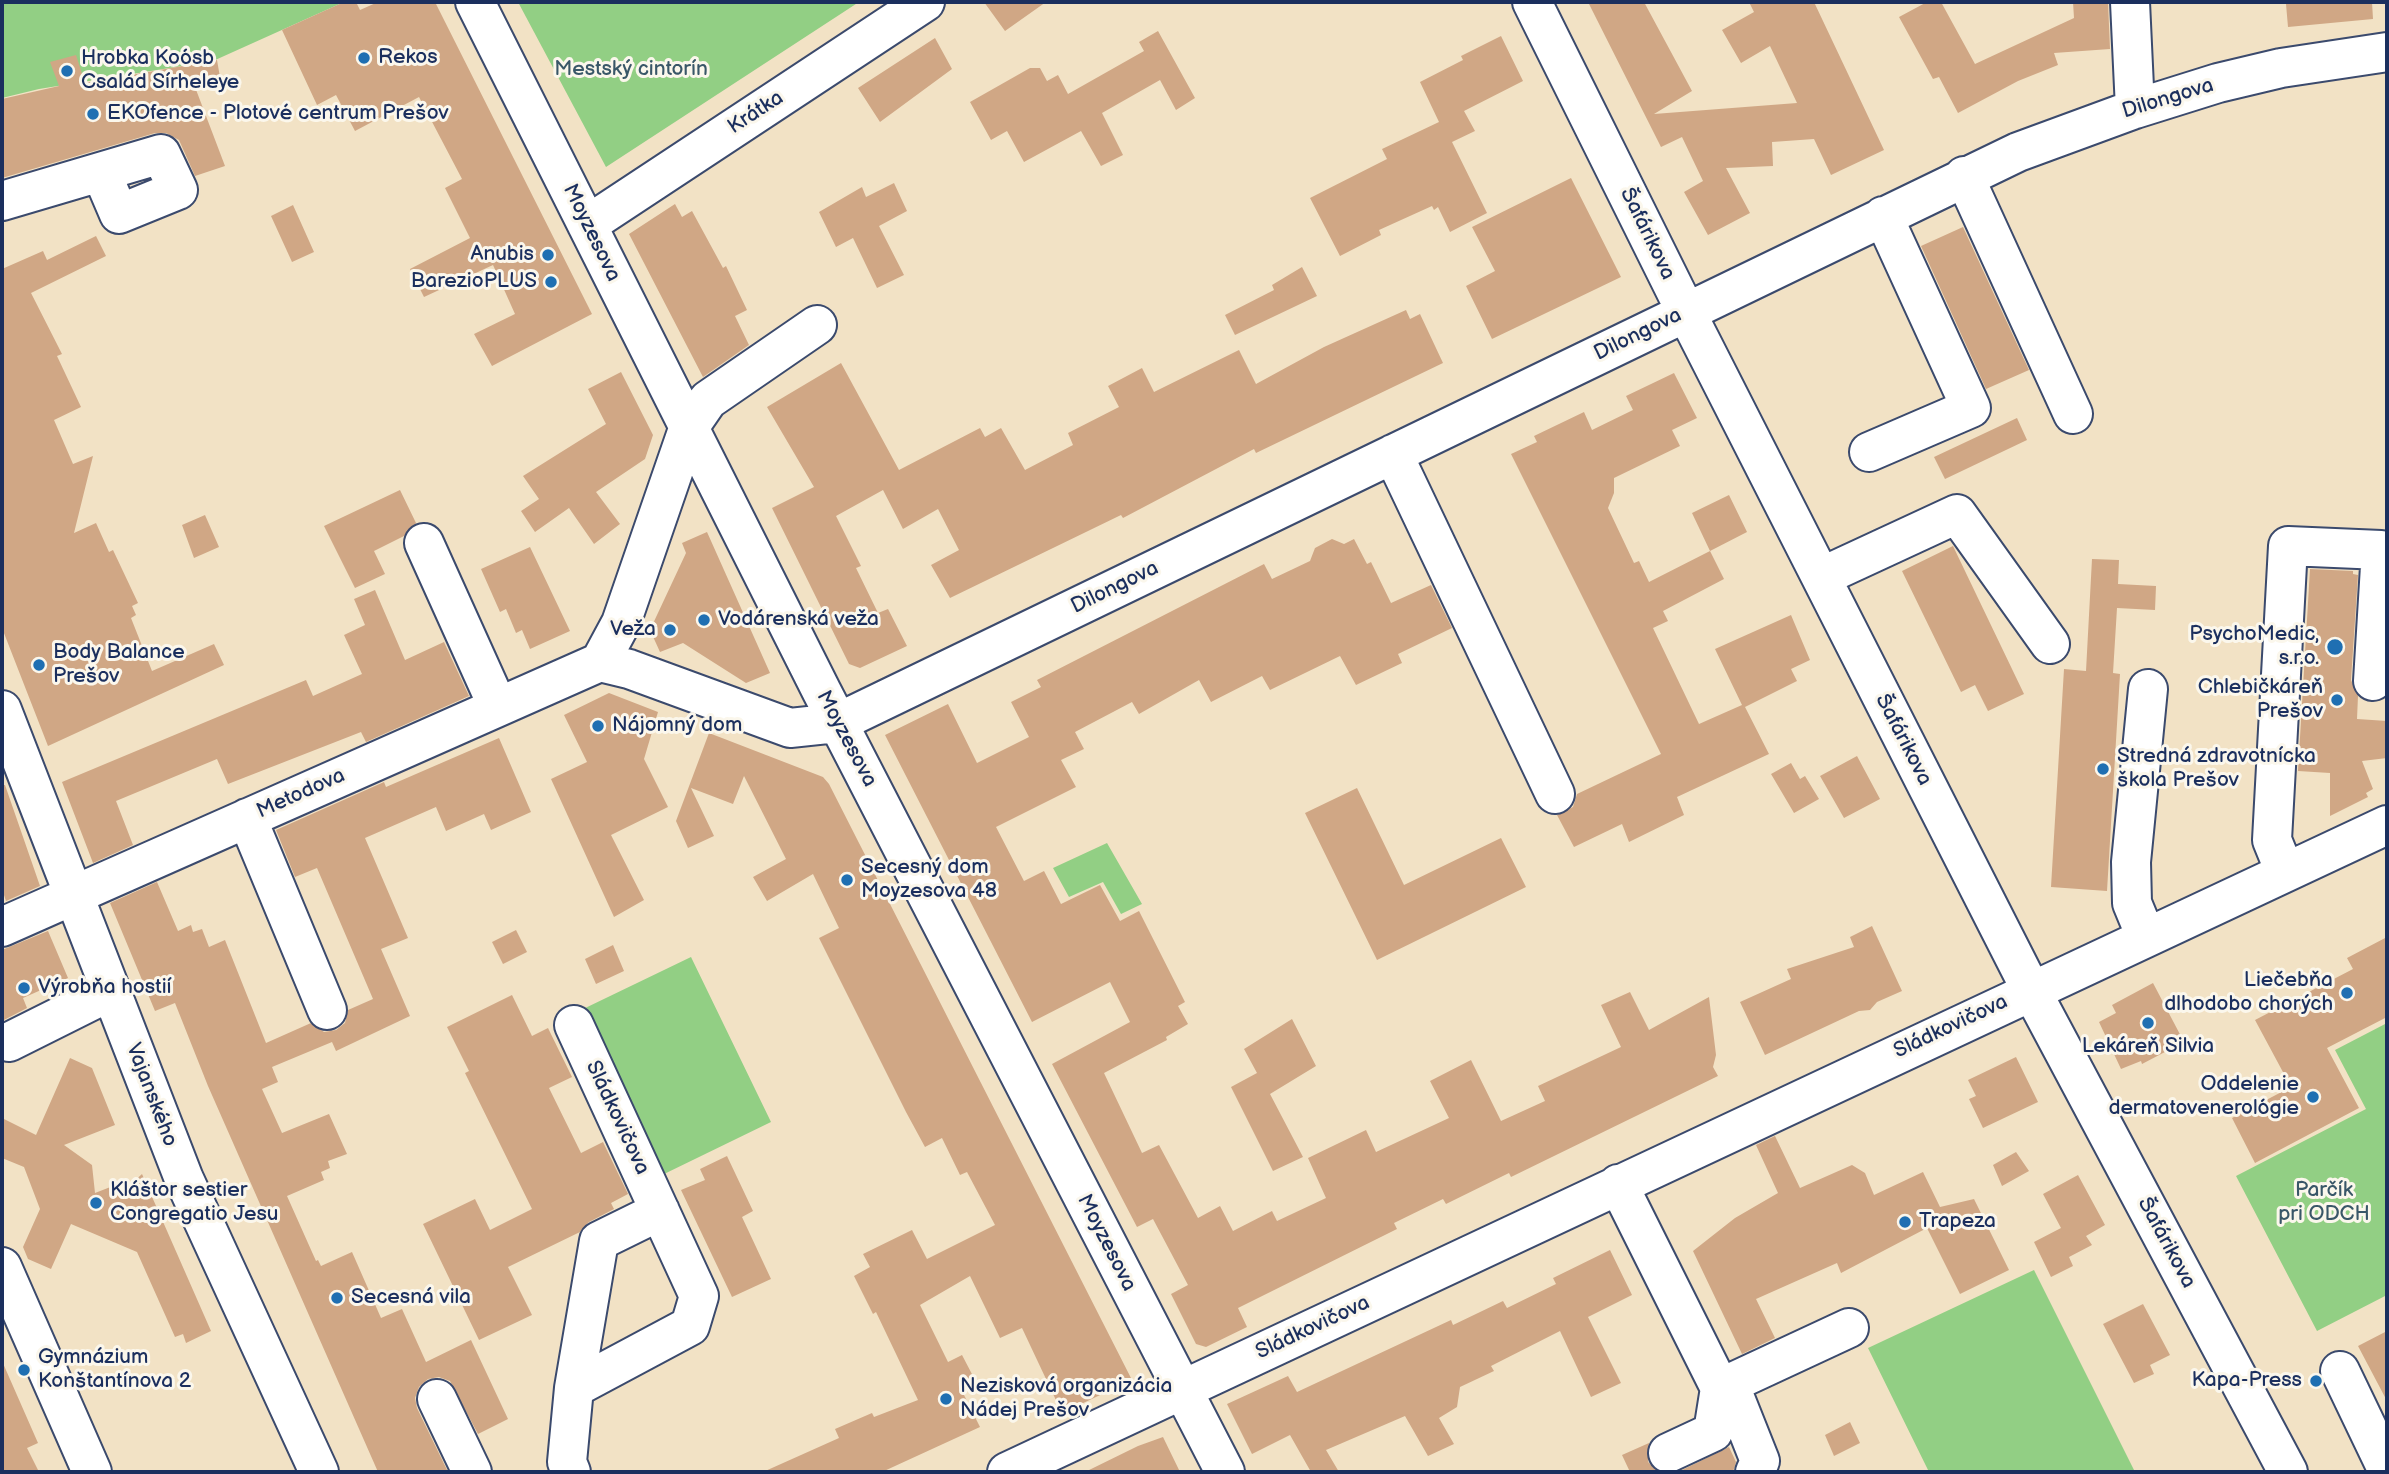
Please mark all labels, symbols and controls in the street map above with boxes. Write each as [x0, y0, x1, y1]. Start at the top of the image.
place label: Rekos [378, 45, 438, 71]
place label: Hrobka Koósb Család Sírheleye [81, 46, 239, 96]
marker: Rekos [356, 50, 372, 66]
park label: Mestský cintorín [554, 57, 708, 83]
marker: Hrobka Koósb Család Sírheleye [59, 63, 75, 79]
street label: Dilongova [2119, 73, 2217, 125]
street label: Krátka [724, 86, 788, 140]
place label: EKOfence - Plotové centrum Prešov [107, 101, 449, 127]
marker: EKOfence - Plotové centrum Prešov [85, 106, 101, 122]
street label: Moyzesova [557, 180, 625, 286]
street label: Šafárikova [1614, 184, 1680, 284]
place label: Anubis [471, 242, 534, 268]
marker: Anubis [540, 247, 556, 263]
place label: BarezioPLUS [411, 269, 537, 295]
marker: BarezioPLUS [543, 274, 559, 290]
street label: Dilongova [1590, 303, 1686, 367]
street label: Dilongova [1067, 556, 1163, 620]
place label: Vodárenská veža [718, 607, 879, 633]
marker: Vodárenská veža [696, 612, 712, 628]
place label: Veža [610, 617, 656, 643]
marker: Veža [662, 622, 678, 638]
place label: PsychoMedic, s.r.o. [2189, 622, 2319, 672]
marker: PsychoMedic, s.r.o. [2325, 637, 2345, 657]
place label: Body Balance Prešov [53, 640, 185, 690]
marker: Body Balance Prešov [31, 657, 47, 673]
place label: Chlebičkáreň Prešov [2198, 675, 2323, 725]
street label: Moyzesova [810, 687, 882, 791]
street label: Šafárikova [1869, 690, 1937, 790]
marker: Chlebičkáreň Prešov [2329, 692, 2345, 708]
place label: Nájomný dom [612, 713, 742, 739]
marker: Nájomný dom [590, 718, 606, 734]
place label: Stredná zdravotnícka škola Prešov [2117, 744, 2316, 794]
marker: Stredná zdravotnícka škola Prešov [2095, 761, 2111, 777]
street label: Metodova [253, 763, 349, 825]
place label: Secesný dom Moyzesova 48 [861, 855, 997, 905]
marker: Secesný dom Moyzesova 48 [839, 872, 855, 888]
place label: Liečebňa dlhodobo chorých [2164, 968, 2333, 1018]
place label: Výrobňa hostií [38, 975, 172, 1001]
marker: Výrobňa hostií [16, 980, 32, 996]
marker: Liečebňa dlhodobo chorých [2339, 985, 2355, 1001]
street label: Sládkovičova [1890, 990, 2012, 1064]
marker: Lekáreň Silvia [2140, 1015, 2156, 1031]
place label: Lekáreň Silvia [2082, 1034, 2214, 1060]
street label: Vajanského [120, 1040, 182, 1150]
street label: Sládkovičova [580, 1057, 654, 1179]
place label: Oddelenie dermatovenerológie [2108, 1072, 2299, 1122]
marker: Oddelenie dermatovenerológie [2305, 1089, 2321, 1105]
place label: Kláštor sestier Congregatio Jesu [110, 1178, 279, 1228]
park label: Parčík pri ODCH [2278, 1178, 2370, 1228]
street label: Moyzesova [1071, 1190, 1141, 1296]
street label: Šafárikova [2132, 1193, 2200, 1293]
marker: Kláštor sestier Congregatio Jesu [88, 1195, 104, 1211]
place label: Trapeza [1919, 1209, 1996, 1235]
marker: Trapeza [1897, 1214, 1913, 1230]
place label: Secesná vila [351, 1285, 471, 1311]
marker: Secesná vila [329, 1290, 345, 1306]
street label: Sládkovičova [1252, 1291, 1374, 1365]
place label: Gymnázium Konštantínova 2 [38, 1345, 191, 1395]
marker: Gymnázium Konštantínova 2 [16, 1362, 32, 1378]
place label: Kapa-Press [2191, 1368, 2302, 1394]
marker: Kapa-Press [2308, 1373, 2324, 1389]
place label: Nezisková organizácia Nádej Prešov [960, 1374, 1172, 1424]
marker: Nezisková organizácia Nádej Prešov [938, 1391, 954, 1407]

